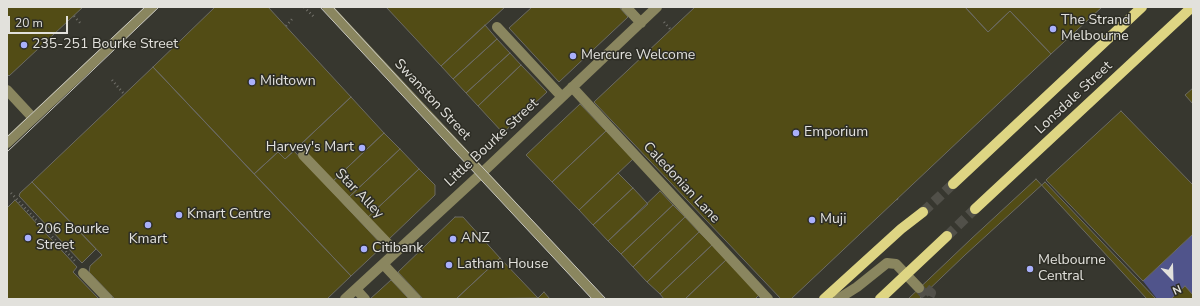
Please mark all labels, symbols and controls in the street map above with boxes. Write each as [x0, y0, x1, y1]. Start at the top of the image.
scale bar [10, 8, 70, 34]
place label: The Strand Melbourne [1061, 13, 1130, 46]
text: 20 m [15, 15, 43, 31]
marker: The Strand Melbourne [1048, 24, 1058, 34]
place label: 235-251 Bourke Street [32, 37, 178, 53]
marker: 235-251 Bourke Street [19, 40, 29, 50]
place label: Mercure Welcome [581, 48, 695, 64]
marker: Mercure Welcome [568, 51, 578, 61]
street label: Swanston Street [390, 56, 474, 144]
street label: Lonsdale Street [1032, 58, 1116, 138]
place label: Midtown [260, 74, 316, 90]
marker: Midtown [247, 77, 257, 87]
street label: Little Bourke Street [442, 95, 542, 191]
place label: Emporium [804, 125, 868, 141]
marker: Emporium [791, 128, 801, 138]
street label: Caledonian Lane [639, 139, 723, 227]
place label: Harvey's Mart [266, 140, 354, 156]
marker: Harvey's Mart [357, 143, 367, 153]
street label: Star Alley [331, 166, 387, 222]
place label: Kmart Centre [187, 207, 271, 223]
marker: Kmart Centre [174, 210, 184, 220]
place label: Muji [820, 212, 846, 228]
marker: Muji [807, 215, 817, 225]
marker: Kmart [143, 220, 153, 230]
place label: 206 Bourke Street [36, 222, 109, 254]
place label: ANZ [461, 231, 490, 247]
place label: Kmart [129, 232, 167, 248]
marker: 206 Bourke Street [23, 233, 33, 243]
marker: ANZ [448, 234, 458, 244]
place label: Citibank [372, 241, 423, 257]
marker: Citibank [359, 244, 369, 254]
place label: Melbourne Central [1038, 253, 1106, 286]
place label: Latham House [457, 257, 548, 273]
north arrow [1152, 258, 1192, 298]
marker: Latham House [444, 260, 454, 270]
marker: Melbourne Central [1025, 264, 1035, 274]
text: N [1170, 281, 1184, 298]

